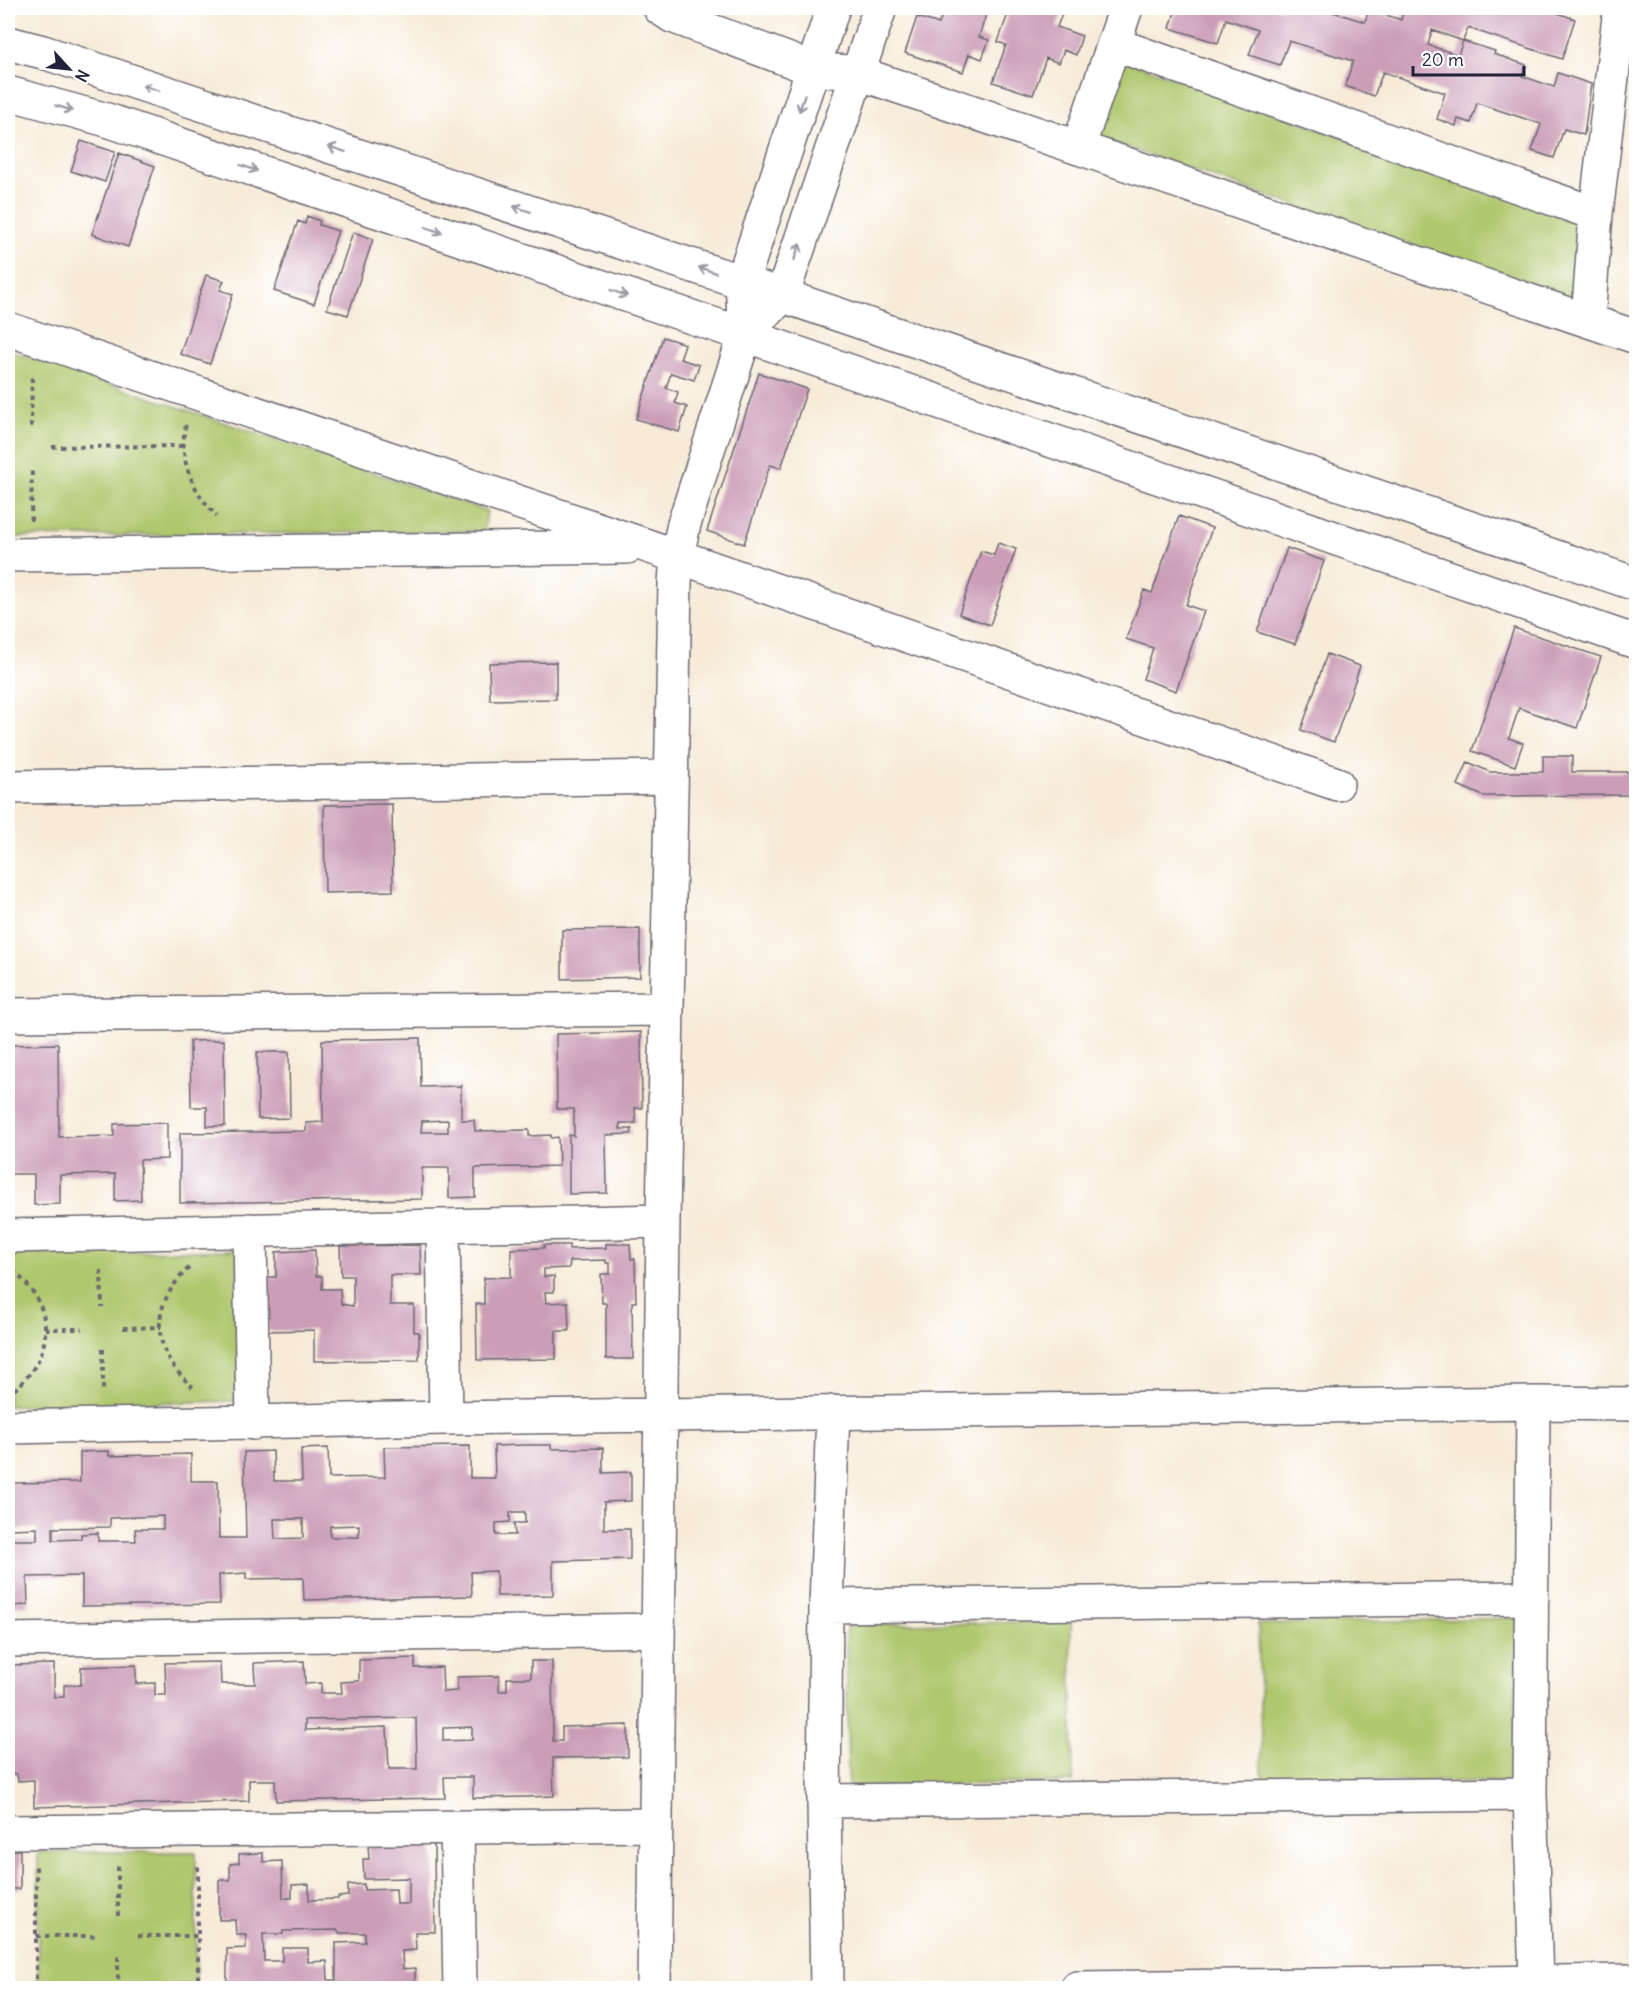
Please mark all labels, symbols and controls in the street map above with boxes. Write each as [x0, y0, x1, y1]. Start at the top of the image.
north arrow [39, 39, 99, 99]
scale bar [1413, 39, 1524, 77]
text: 20 m [1422, 48, 1464, 71]
text: N [71, 66, 94, 85]
one-way arrow [142, 81, 161, 92]
one-way arrow [795, 93, 806, 112]
one-way arrow [54, 103, 73, 114]
one-way arrow [328, 142, 347, 153]
one-way arrow [240, 163, 259, 174]
one-way arrow [513, 203, 532, 214]
one-way arrow [424, 226, 443, 237]
one-way arrow [793, 243, 804, 262]
one-way arrow [698, 264, 717, 275]
one-way arrow [609, 288, 628, 299]

